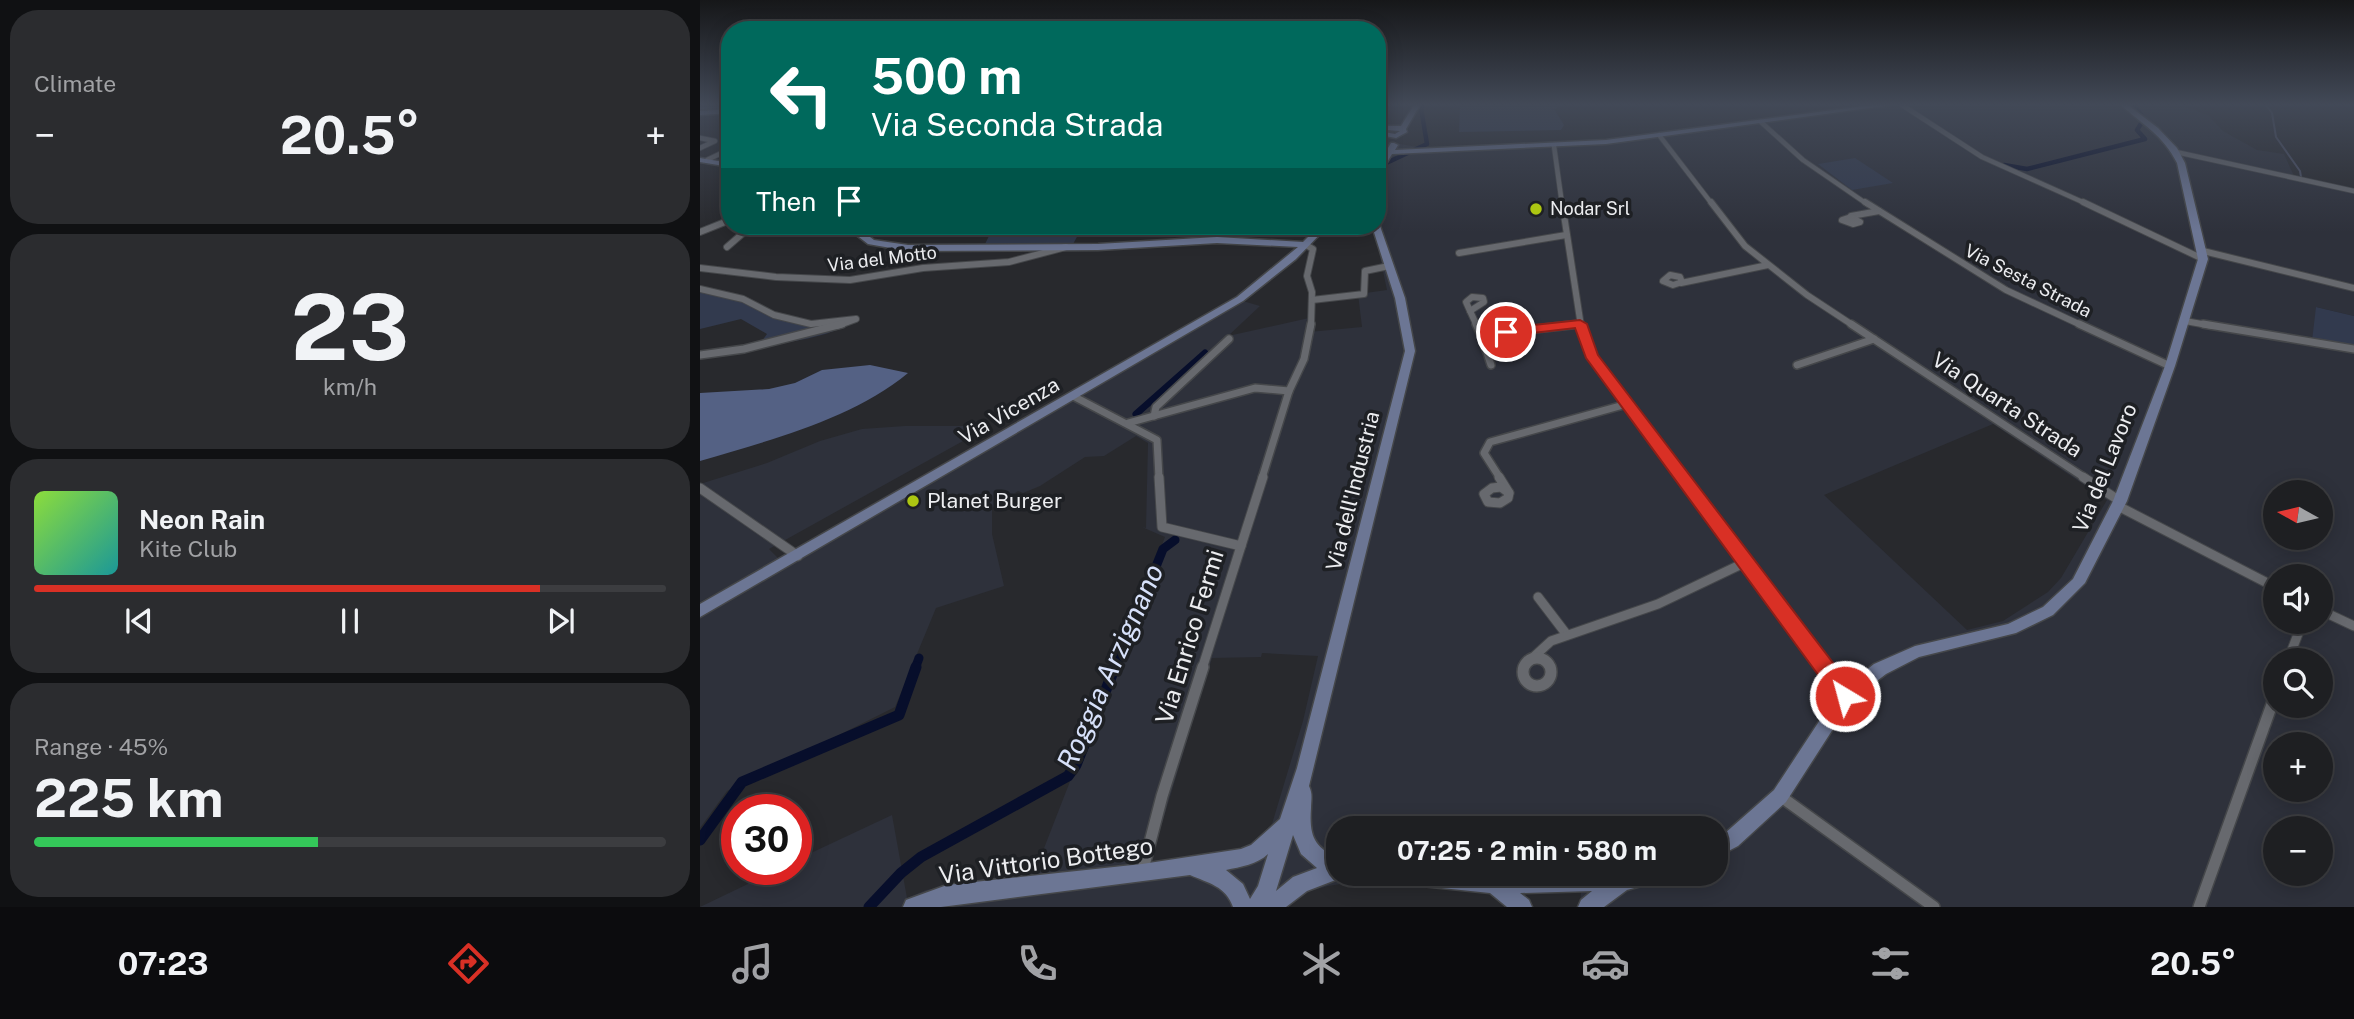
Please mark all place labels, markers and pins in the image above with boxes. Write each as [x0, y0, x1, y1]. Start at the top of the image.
place label: Nodar Srl [1550, 198, 1630, 219]
marker: Nodar Srl [1528, 201, 1544, 217]
pin [1476, 302, 1536, 362]
place label: Planet Burger [927, 488, 1062, 513]
marker: Planet Burger [905, 493, 921, 509]

